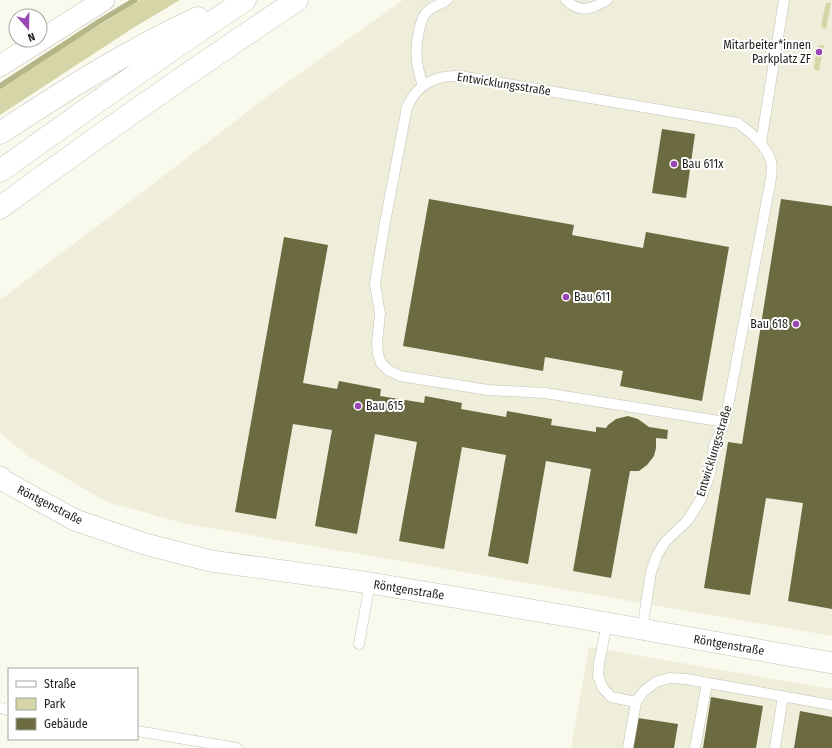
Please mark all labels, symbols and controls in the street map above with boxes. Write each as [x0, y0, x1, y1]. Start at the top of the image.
north arrow [8, 8, 48, 48]
text: N [26, 30, 37, 44]
place label: Mitarbeiter*innen Parkplatz ZF [723, 38, 812, 66]
marker: Mitarbeiter*innen Parkplatz ZF [814, 47, 824, 57]
street label: Entwicklungsstraße [456, 70, 552, 98]
place label: Bau 611x [682, 157, 724, 171]
marker: Bau 611x [669, 159, 679, 169]
place label: Bau 611 [574, 290, 610, 304]
marker: Bau 611 [561, 292, 571, 302]
place label: Bau 618 [750, 317, 788, 331]
marker: Bau 618 [791, 319, 801, 329]
place label: Bau 615 [366, 399, 404, 413]
marker: Bau 615 [353, 401, 363, 411]
street label: Entwicklungsstraße [693, 404, 735, 498]
street label: Röntgenstraße [15, 483, 85, 528]
street label: Röntgenstraße [373, 577, 445, 603]
street label: Röntgenstraße [693, 632, 766, 658]
legend [8, 668, 138, 740]
text: Straße [44, 677, 76, 691]
text: Park [44, 697, 66, 711]
text: Gebäude [44, 717, 88, 731]

